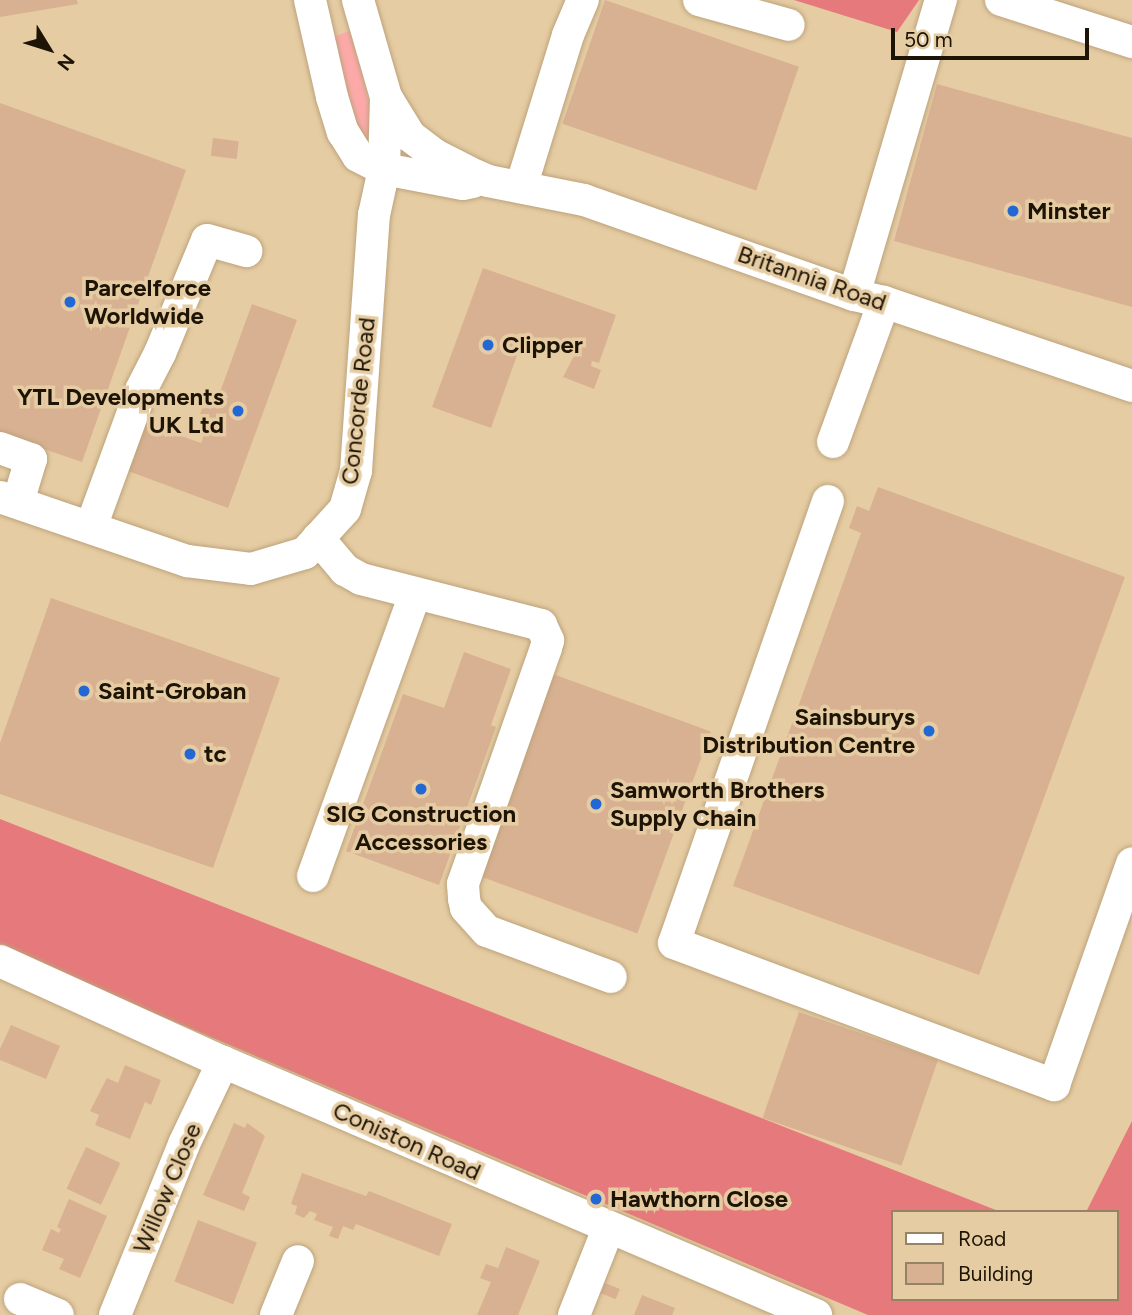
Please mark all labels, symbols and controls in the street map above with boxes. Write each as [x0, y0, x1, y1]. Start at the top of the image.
north arrow [14, 14, 84, 84]
scale bar [894, 14, 1092, 58]
text: 50 m [904, 27, 953, 52]
text: N [52, 49, 80, 75]
place label: Minster [1027, 197, 1110, 225]
marker: Minster [1005, 203, 1021, 219]
street label: Britannia Road [734, 239, 890, 317]
place label: Parcelforce Worldwide [84, 274, 211, 330]
marker: Parcelforce Worldwide [62, 294, 78, 310]
street label: Concorde Road [335, 316, 381, 486]
place label: Clipper [502, 331, 583, 359]
marker: Clipper [480, 337, 496, 353]
place label: YTL Developments UK Ltd [17, 383, 224, 439]
marker: YTL Developments UK Ltd [230, 403, 246, 419]
place label: Saint-Groban [98, 677, 246, 705]
marker: Saint-Groban [76, 683, 92, 699]
place label: Sainsburys Distribution Centre [702, 703, 915, 759]
marker: Sainsburys Distribution Centre [921, 723, 937, 739]
place label: tc [204, 740, 227, 768]
marker: tc [182, 746, 198, 762]
place label: Samworth Brothers Supply Chain [610, 776, 824, 832]
marker: SIG Construction Accessories [413, 781, 429, 797]
marker: Samworth Brothers Supply Chain [588, 796, 604, 812]
place label: SIG Construction Accessories [326, 800, 516, 856]
street label: Coniston Road [329, 1096, 485, 1186]
street label: Willow Close [127, 1119, 207, 1257]
place label: Hawthorn Close [610, 1185, 788, 1213]
marker: Hawthorn Close [588, 1191, 604, 1207]
legend [890, 1210, 1118, 1301]
text: Road [958, 1226, 1006, 1251]
text: Building [958, 1261, 1033, 1286]

